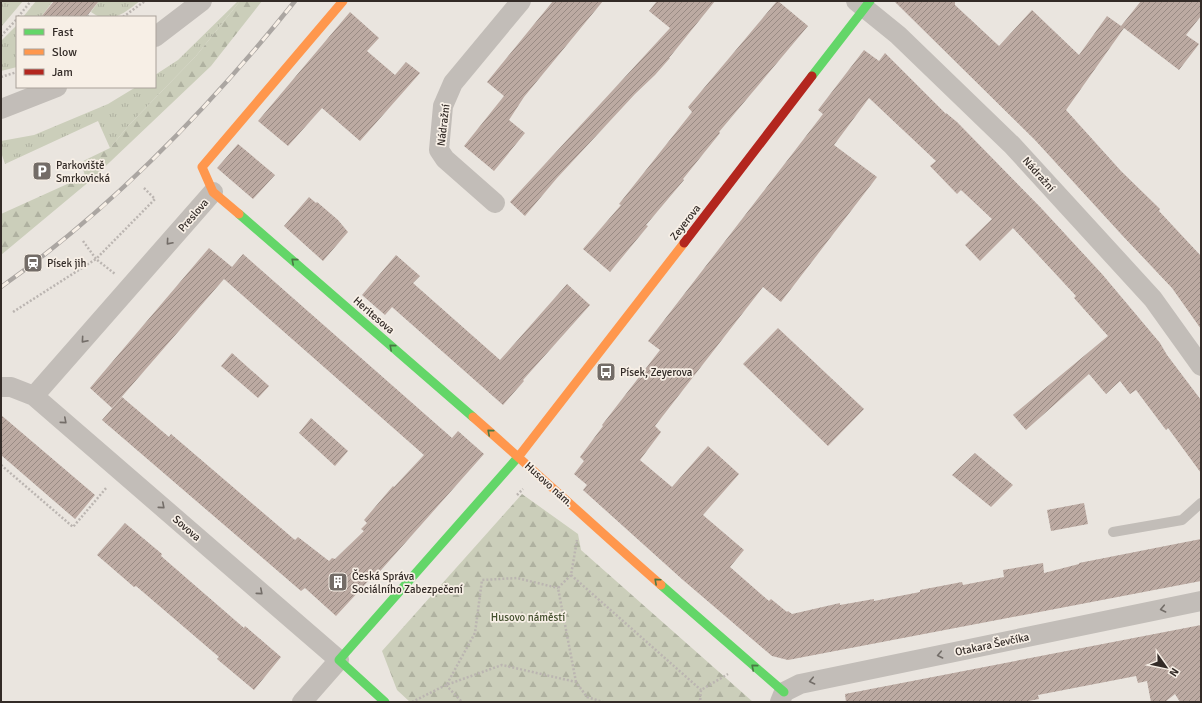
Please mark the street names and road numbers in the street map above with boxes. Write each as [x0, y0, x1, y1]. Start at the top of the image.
street label: Nádražní [434, 103, 453, 147]
street label: Nádražní [1020, 154, 1058, 194]
street label: Preslova [176, 196, 212, 235]
street label: Zeyerova [667, 202, 704, 243]
street label: Heritesova [350, 294, 397, 337]
street label: Husovo nám. [522, 459, 575, 509]
street label: Sovova [170, 513, 204, 544]
street label: Otakara Ševčíka [954, 629, 1031, 659]

